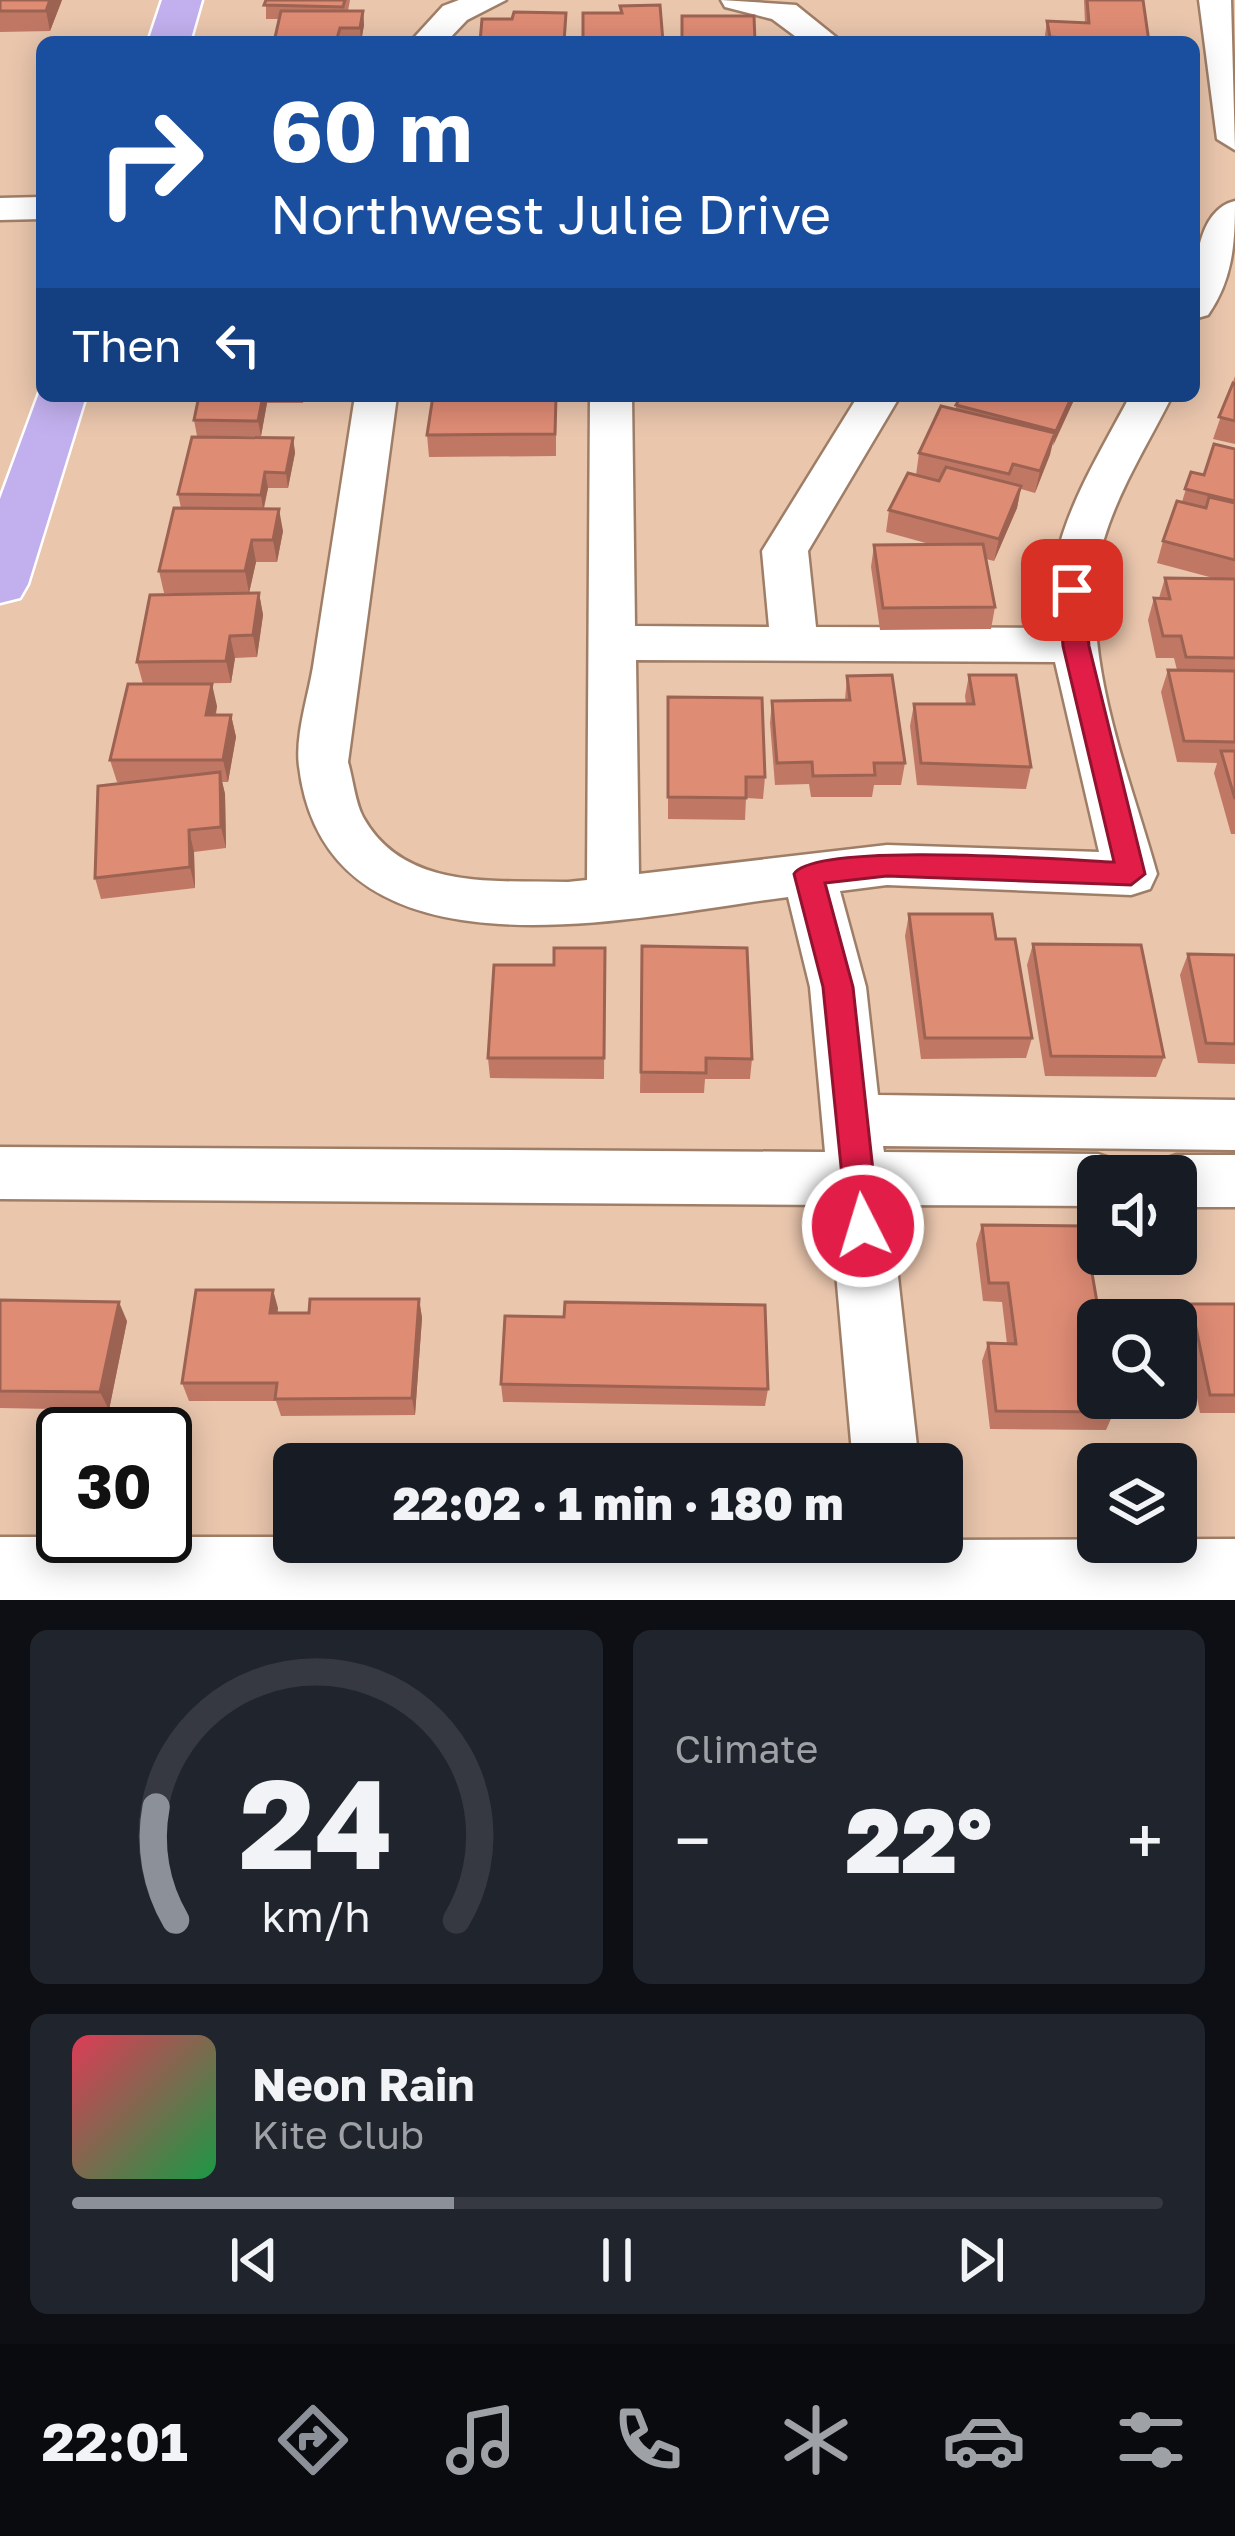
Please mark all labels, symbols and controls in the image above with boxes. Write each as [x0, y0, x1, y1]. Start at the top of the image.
text: 60 m [270, 80, 472, 180]
icon: right [72, 84, 228, 240]
text: Northwest Julie Drive [270, 181, 831, 246]
icon: left [205, 312, 271, 378]
text: Then [72, 318, 181, 372]
pin [1021, 539, 1123, 641]
icon: arrive [1039, 557, 1105, 623]
map controls [1077, 1155, 1197, 1563]
button: sound [1077, 1155, 1197, 1275]
position arrow [800, 1163, 926, 1289]
button: search [1077, 1299, 1197, 1419]
speed limit sign: 30 [36, 1407, 192, 1563]
button: layers [1077, 1443, 1197, 1563]
text: 22:02 · 1 min · 180 m [393, 1476, 843, 1530]
text: Climate [675, 1725, 818, 1772]
text: 24 [239, 1747, 393, 1896]
text: 22° [845, 1785, 992, 1893]
text: − [675, 1800, 711, 1880]
text: + [1127, 1800, 1163, 1880]
text: km/h [262, 1890, 371, 1941]
text: Neon Rain [252, 2057, 475, 2111]
text: Kite Club [252, 2111, 424, 2158]
icon: previous [221, 2227, 287, 2293]
icon: pause [584, 2227, 650, 2293]
icon: next [948, 2227, 1014, 2293]
icon: directions [271, 2398, 355, 2482]
icon: music [439, 2398, 523, 2482]
icon: phone [606, 2398, 690, 2482]
icon: climate [774, 2398, 858, 2482]
icon: car [942, 2398, 1026, 2482]
icon: filters [1109, 2398, 1193, 2482]
text: 22:01 [42, 2408, 188, 2473]

